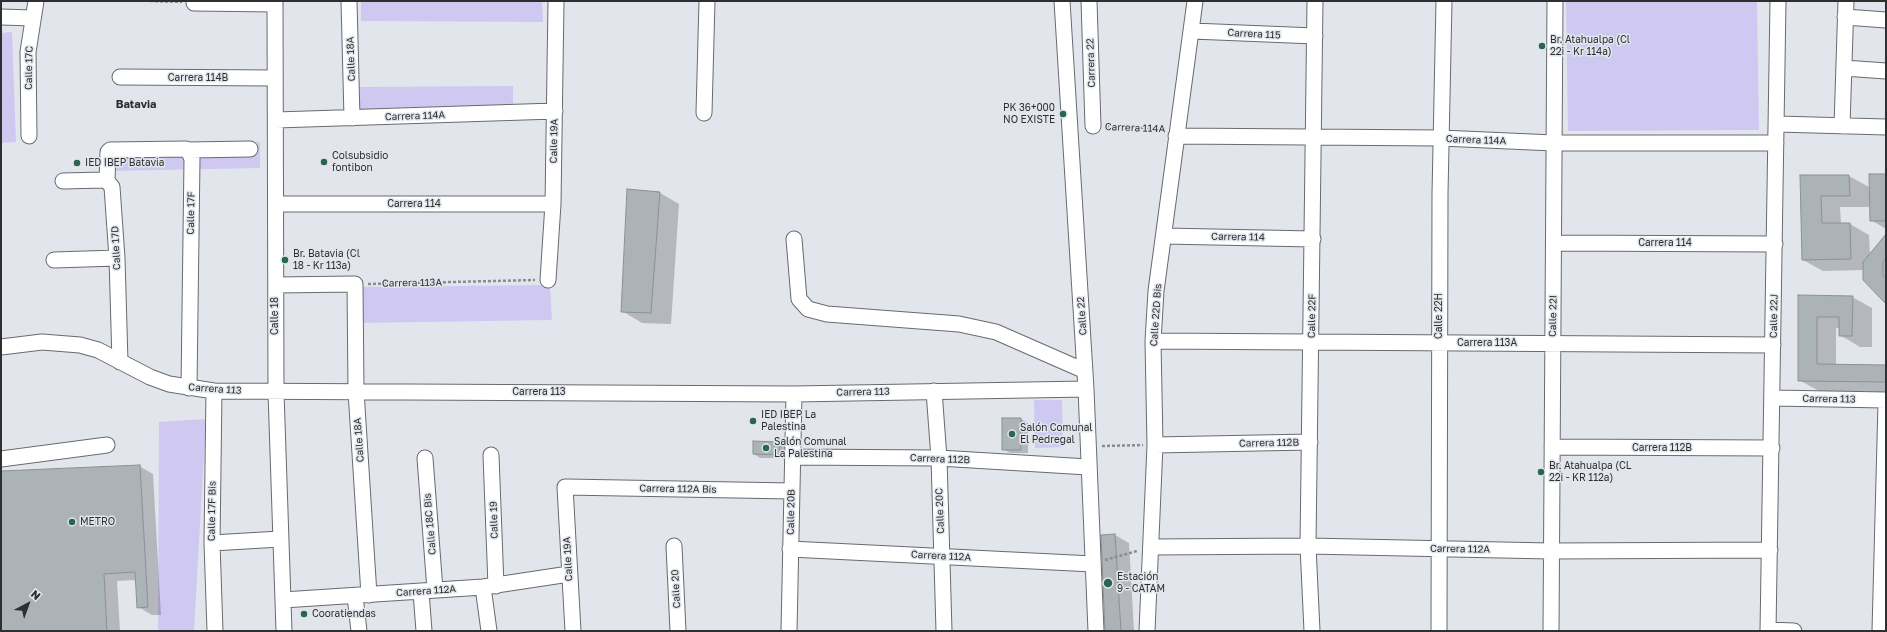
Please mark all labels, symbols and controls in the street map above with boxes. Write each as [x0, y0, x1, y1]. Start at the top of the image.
street label: Carrera 115 [1227, 27, 1281, 41]
place label: Br. Atahualpa (Cl 22i - Kr 114a) [1550, 34, 1630, 58]
street label: Calle 18A [344, 36, 358, 82]
street label: Carrera 22 [1084, 38, 1098, 88]
marker: Br. Atahualpa (Cl 22i - Kr 114a) [1537, 41, 1547, 51]
street label: Calle 17C [23, 46, 35, 90]
street label: Carrera 114B [168, 72, 228, 84]
district label: Batavia [116, 98, 156, 112]
place label: PK 36+000 NO EXISTE [1003, 102, 1055, 126]
street label: Carrera 114A [385, 109, 445, 123]
marker: PK 36+000 NO EXISTE [1058, 109, 1068, 119]
street label: Calle 19A [548, 119, 560, 163]
street label: Carrera 114A [1105, 121, 1165, 135]
street label: Carrera 114A [1446, 133, 1506, 147]
place label: Colsubsidio fontibon [332, 150, 388, 174]
place label: IED IBEP Batavia [85, 157, 164, 169]
marker: Colsubsidio fontibon [319, 157, 329, 167]
marker: IED IBEP Batavia [72, 158, 82, 168]
street label: Calle 17F [185, 191, 197, 235]
street label: Carrera 114 [387, 198, 441, 210]
street label: Calle 17D [109, 226, 123, 270]
street label: Carrera 114 [1211, 231, 1265, 243]
street label: Carrera 114 [1638, 237, 1692, 249]
place label: Br. Batavia (Cl 18 - Kr 113a) [293, 248, 360, 272]
marker: Br. Batavia (Cl 18 - Kr 113a) [280, 255, 290, 265]
street label: Carrera 113A [382, 276, 442, 290]
street label: Calle 22D Bis [1148, 283, 1164, 347]
street label: Calle 22H [1433, 293, 1445, 339]
street label: Calle 22F [1306, 294, 1318, 338]
street label: Calle 22J [1768, 294, 1780, 338]
street label: Calle 22I [1547, 295, 1559, 337]
street label: Calle 22 [1075, 296, 1089, 336]
street label: Calle 18 [269, 297, 281, 335]
street label: Carrera 113A [1457, 337, 1517, 349]
street label: Carrera 113 [188, 381, 242, 397]
street label: Carrera 113 [512, 386, 566, 398]
street label: Carrera 113 [836, 386, 890, 398]
street label: Carrera 113 [1802, 393, 1856, 405]
place label: IED IBEP La Palestina [761, 409, 816, 432]
marker: IED IBEP La Palestina [748, 416, 758, 426]
street label: Calle 18A [351, 417, 367, 463]
place label: Salón Comunal El Pedregal [1020, 422, 1092, 446]
marker: Salón Comunal El Pedregal [1007, 429, 1017, 439]
place label: Salón Comunal La Palestina [774, 436, 846, 460]
street label: Carrera 112B [1239, 436, 1299, 450]
street label: Carrera 112B [1632, 442, 1692, 454]
marker: Salón Comunal La Palestina [761, 443, 771, 453]
street label: Carrera 112B [910, 452, 970, 466]
place label: Br. Atahualpa (CL 22i - KR 112a) [1549, 460, 1631, 484]
marker: Br. Atahualpa (CL 22i - KR 112a) [1536, 467, 1546, 477]
street label: Calle 17F Bis [205, 481, 219, 541]
street label: Carrera 112A Bis [639, 482, 717, 496]
street label: Calle 20C [933, 488, 947, 534]
street label: Calle 20B [785, 489, 797, 535]
street label: Calle 18C Bis [421, 493, 439, 555]
street label: Calle 19 [487, 501, 501, 539]
place label: METRO [80, 516, 115, 528]
marker: METRO [67, 517, 77, 527]
street label: Calle 19A [561, 536, 575, 582]
street label: Carrera 112A [1430, 542, 1490, 556]
street label: Carrera 112A [911, 548, 971, 564]
street label: Calle 20 [669, 569, 683, 609]
place label: Estación 9 - CATAM [1117, 571, 1165, 594]
marker: Estación 9 - CATAM [1102, 577, 1114, 589]
street label: Carrera 112A [396, 583, 456, 599]
north arrow [8, 584, 48, 624]
text: N [29, 587, 44, 602]
place label: Cooratiendas [312, 608, 376, 620]
marker: Cooratiendas [299, 609, 309, 619]

